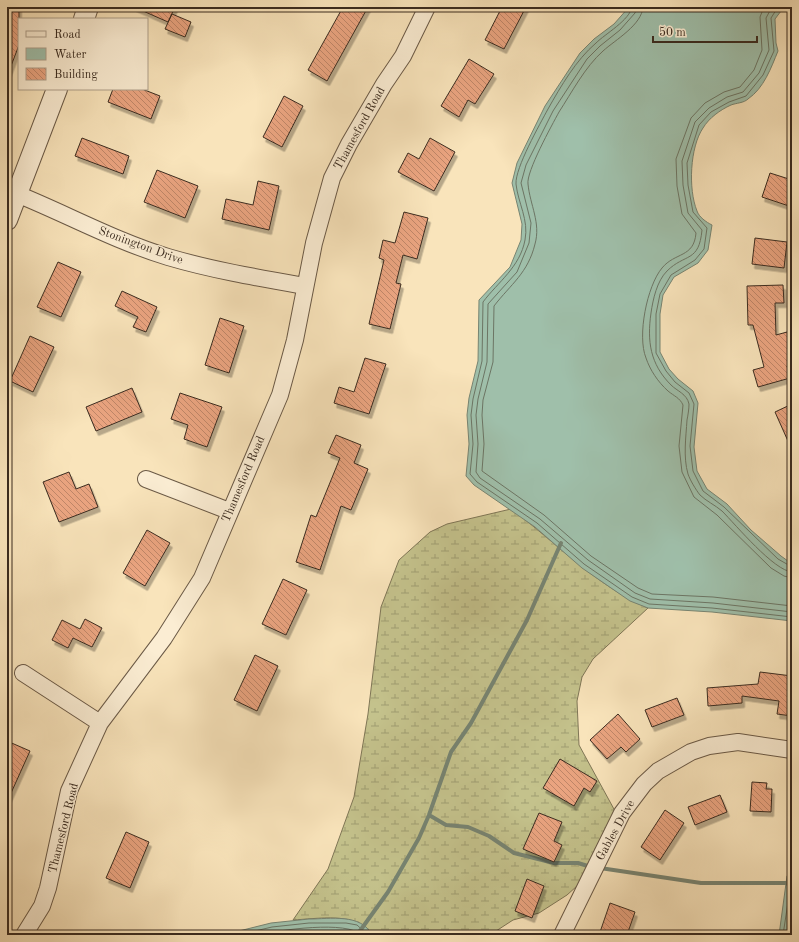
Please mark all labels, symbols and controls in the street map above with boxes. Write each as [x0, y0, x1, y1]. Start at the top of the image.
legend [18, 18, 148, 90]
scale bar [653, 18, 757, 44]
text: 50 m [659, 26, 686, 39]
text: Road [54, 29, 81, 41]
text: Water [54, 49, 87, 61]
text: Building [54, 69, 98, 81]
street label: Thamesford Road [332, 85, 388, 172]
street label: Stonington Drive [97, 225, 185, 267]
street label: Thamesford Road [220, 434, 268, 524]
street label: Thamesford Road [47, 782, 81, 875]
street label: Gables Drive [594, 798, 638, 863]

